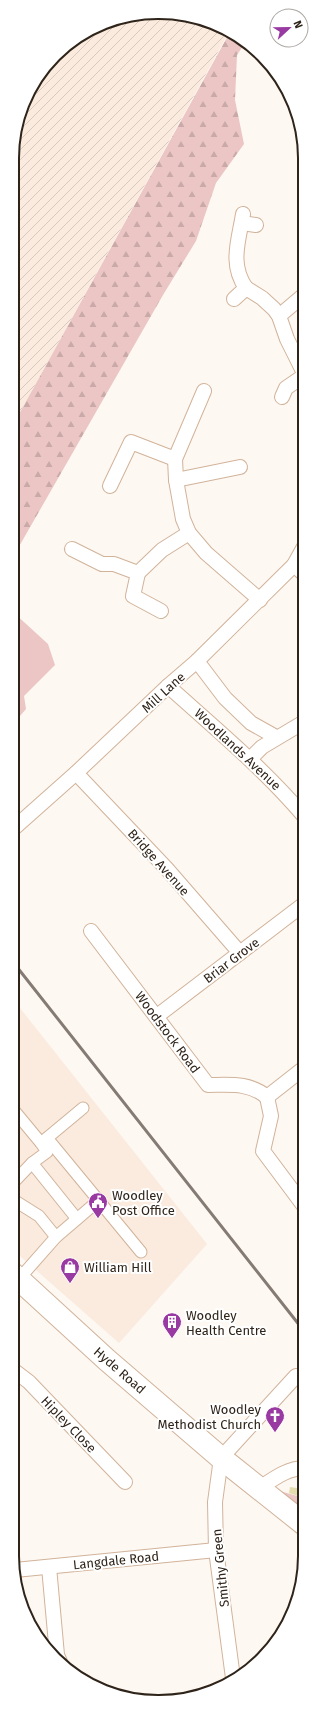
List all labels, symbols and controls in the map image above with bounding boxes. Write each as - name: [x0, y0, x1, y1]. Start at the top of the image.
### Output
- north arrow: [269, 8, 309, 48]
- text: N: [290, 19, 305, 30]
- street label: Mill Lane: [139, 669, 188, 716]
- street label: Woodlands Avenue: [191, 706, 284, 793]
- street label: Bridge Avenue: [125, 826, 193, 899]
- street label: Briar Grove: [200, 935, 262, 986]
- street label: Woodstock Road: [132, 989, 203, 1076]
- place label: Woodley Post Office: [112, 1188, 175, 1218]
- public building icon: Woodley Post Office: [87, 1191, 109, 1219]
- shop icon: William Hill: [59, 1256, 81, 1284]
- place label: William Hill: [84, 1260, 152, 1275]
- place label: Woodley Health Centre: [186, 1308, 266, 1338]
- building icon: Woodley Health Centre: [161, 1311, 183, 1339]
- street label: Hyde Road: [91, 1344, 149, 1397]
- street label: Hipley Close: [38, 1393, 99, 1456]
- place label: Woodley Methodist Church: [157, 1402, 262, 1432]
- church icon: Woodley Methodist Church: [264, 1405, 286, 1433]
- street label: Smithy Green: [209, 1528, 232, 1608]
- street label: Langdale Road: [72, 1549, 160, 1572]

